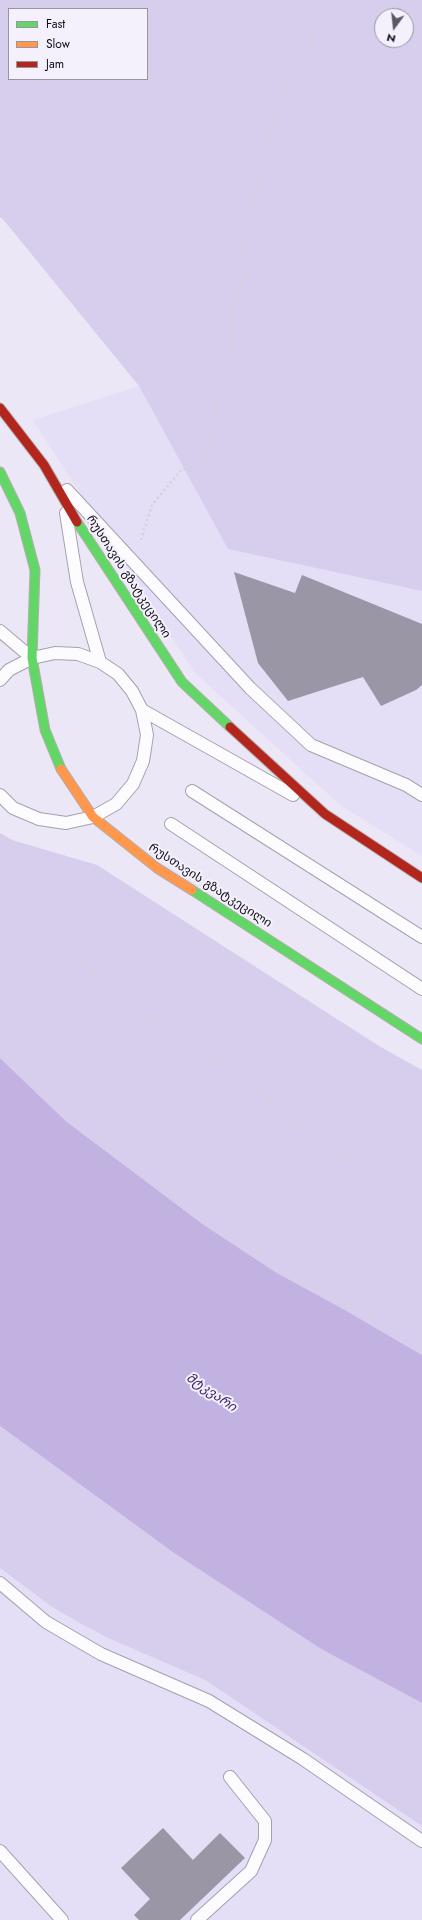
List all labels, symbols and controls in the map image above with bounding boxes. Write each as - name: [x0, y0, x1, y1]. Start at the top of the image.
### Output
- legend: [8, 8, 148, 80]
- north arrow: [374, 8, 414, 48]
- text: Fast: [46, 15, 65, 33]
- text: N: [385, 30, 397, 47]
- text: Slow: [46, 35, 70, 53]
- text: Jam: [46, 55, 64, 73]
- street label: რუსთავის გზატკეცილი: [83, 513, 173, 641]
- street label: რუსთავის გზატკეცილი: [146, 841, 274, 931]
- water label: მტკვარი: [183, 1370, 239, 1416]

